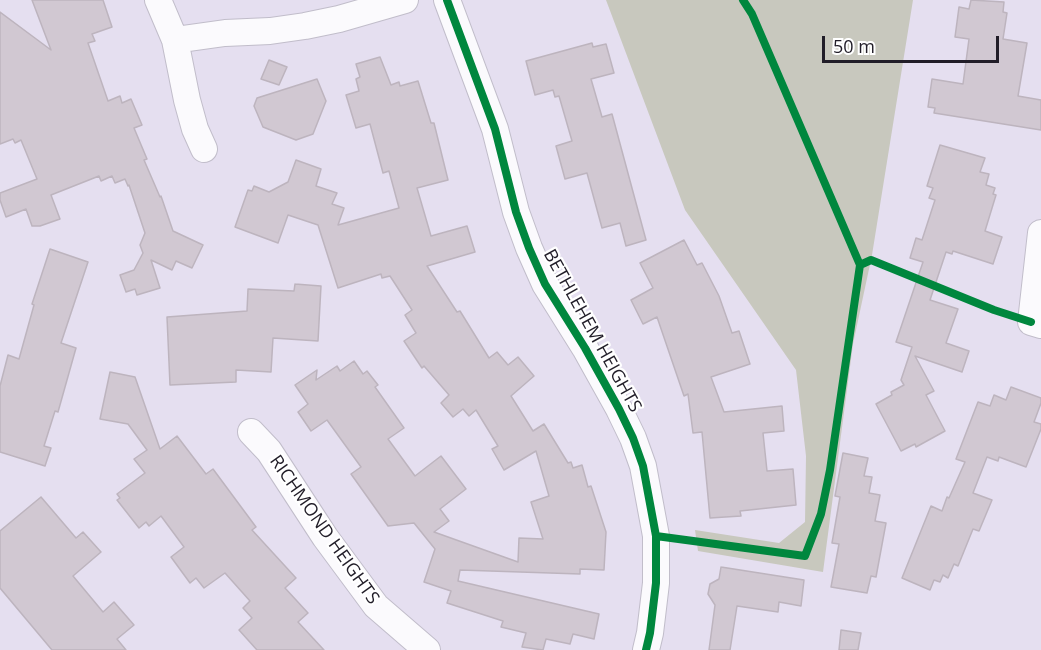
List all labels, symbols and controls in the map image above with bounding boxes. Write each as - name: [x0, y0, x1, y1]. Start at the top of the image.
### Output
- scale bar: [825, 24, 1002, 62]
- text: 50 m: [833, 34, 875, 58]
- street label: BETHLEHEM HEIGHTS: [538, 246, 646, 416]
- street label: RICHMOND HEIGHTS: [264, 451, 384, 609]

